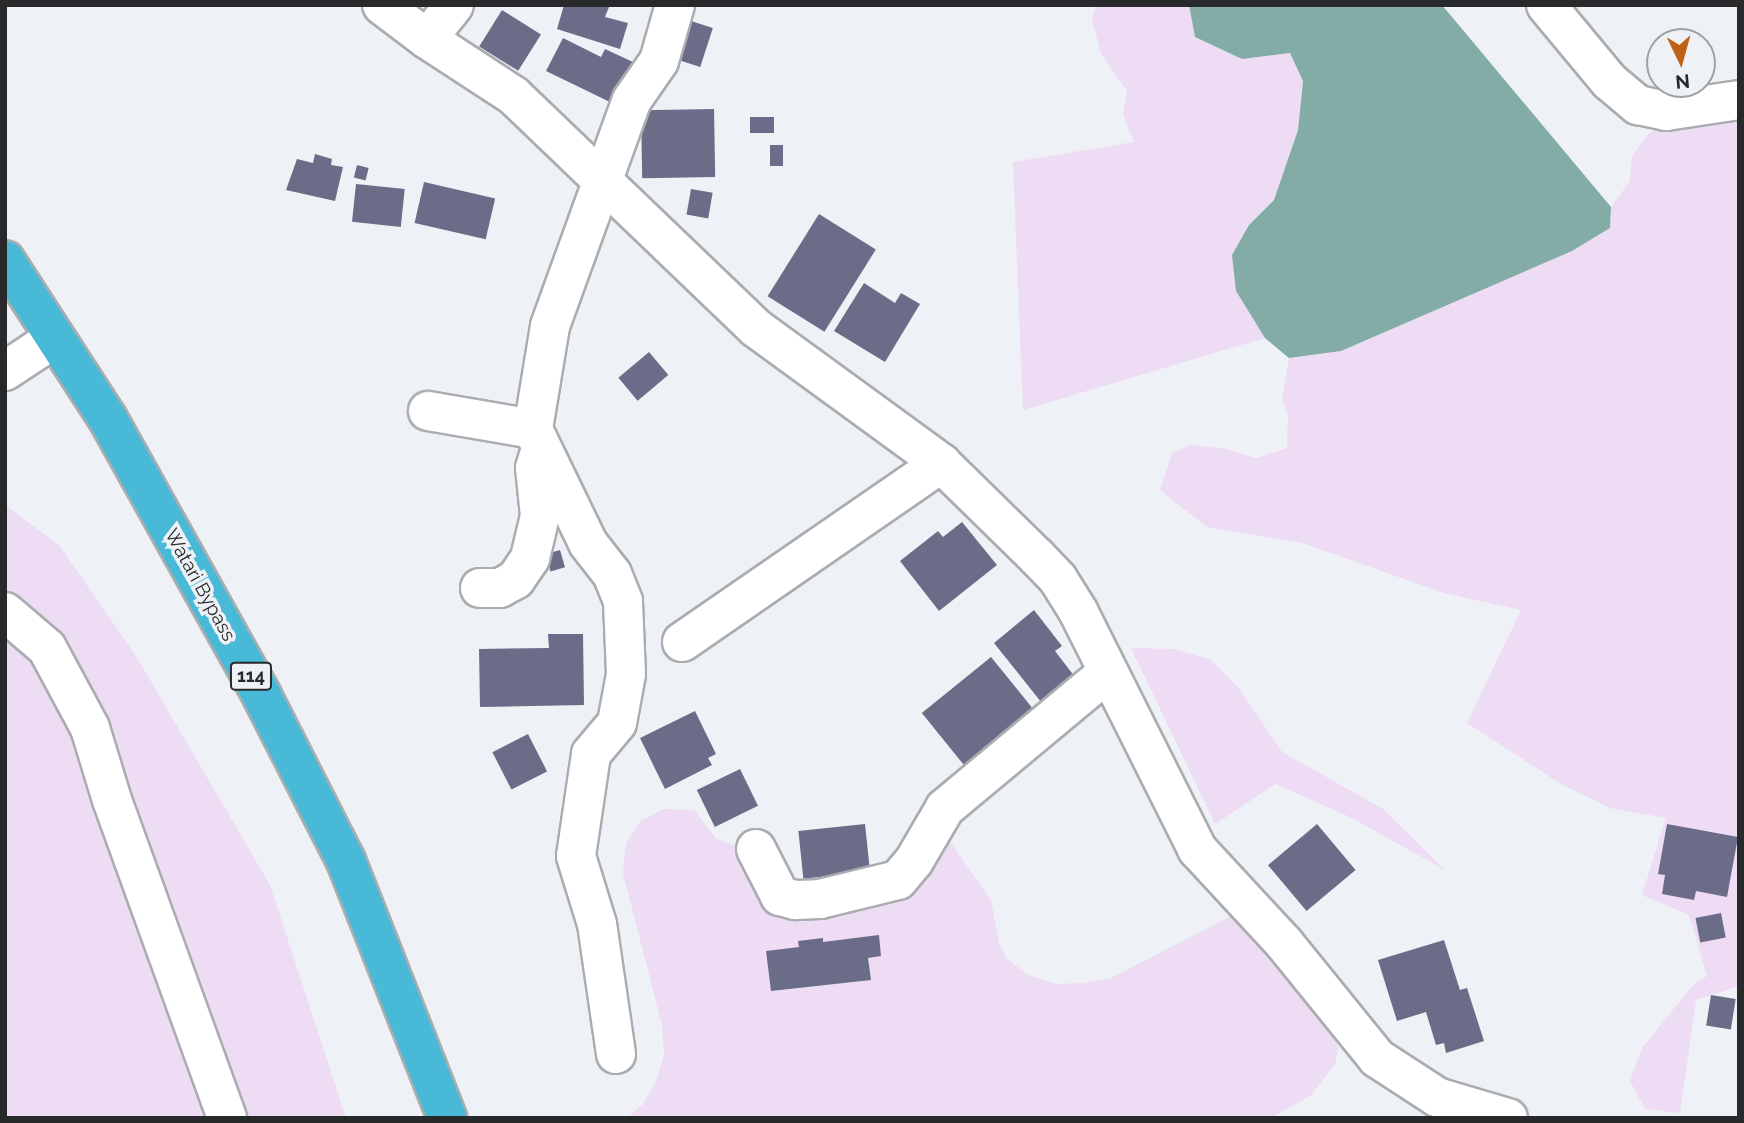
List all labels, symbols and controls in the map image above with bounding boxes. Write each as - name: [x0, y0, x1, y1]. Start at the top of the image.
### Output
- north arrow: [1646, 28, 1716, 98]
- text: N: [1674, 70, 1691, 94]
- street label: Watari Bypass: [160, 525, 240, 645]
- road number: 114: [228, 662, 274, 690]

